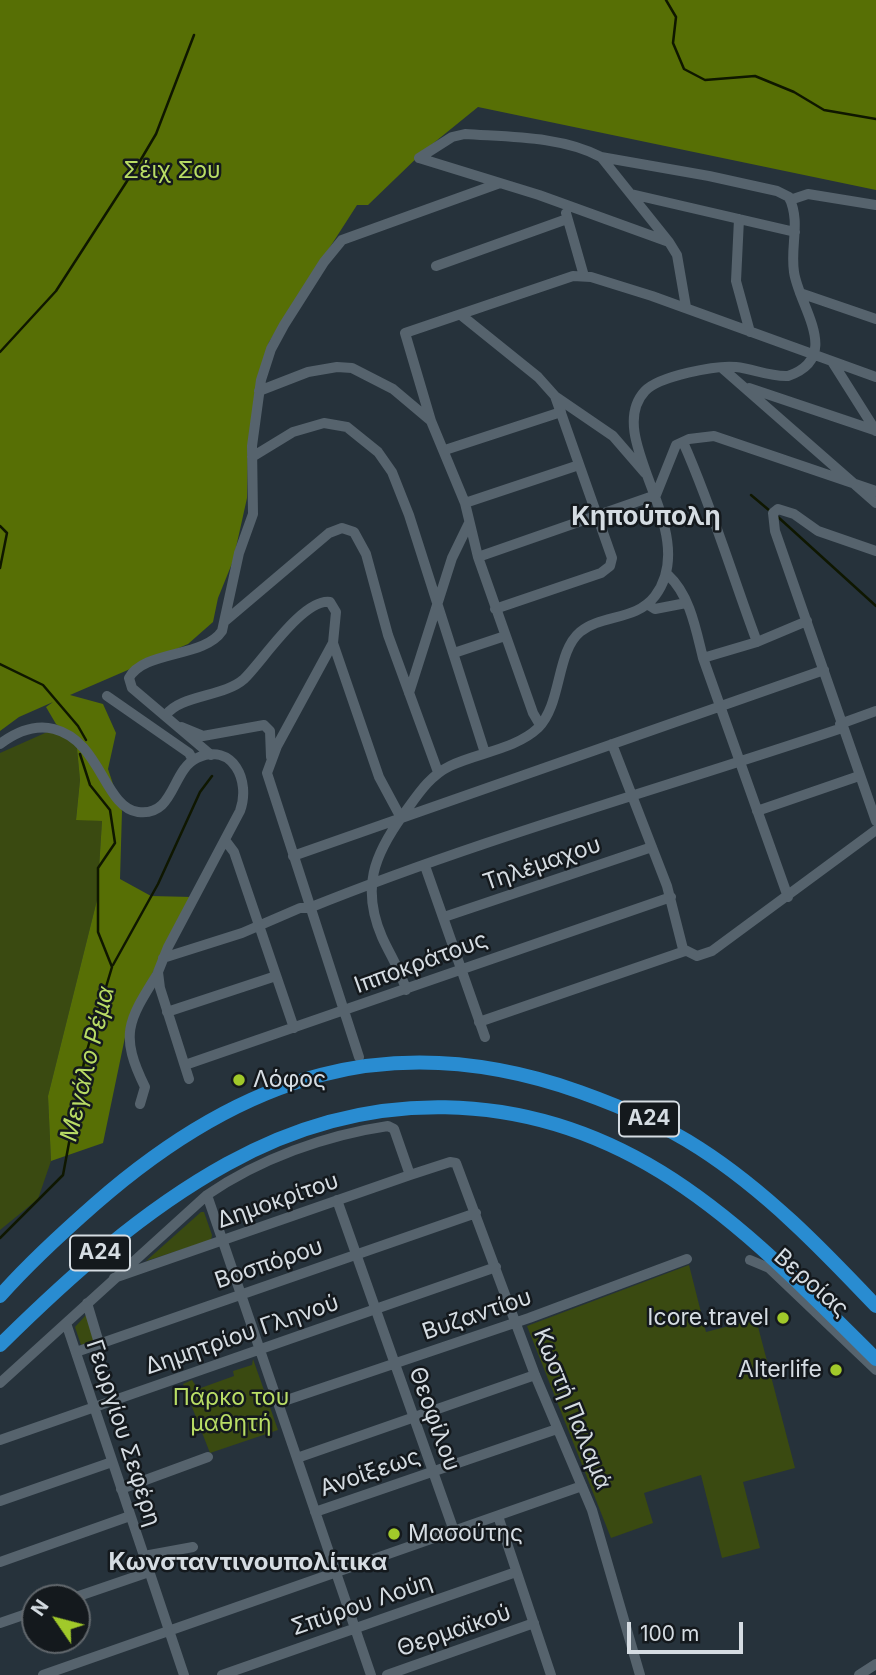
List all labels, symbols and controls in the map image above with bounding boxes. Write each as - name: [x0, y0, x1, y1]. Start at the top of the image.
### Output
- park label: Σέιχ Σου: [123, 157, 221, 185]
- district label: Κηπούπολη: [571, 501, 721, 533]
- street label: Τηλέμαχου: [479, 831, 605, 897]
- street label: Ιπποκράτους: [351, 926, 491, 1000]
- water label: Μεγάλο Ρέμα: [55, 983, 121, 1145]
- place label: Λόφος: [253, 1066, 326, 1094]
- marker: Λόφος: [231, 1072, 247, 1088]
- road number: Α24: [619, 1102, 679, 1136]
- street label: Δημοκρίτου: [214, 1167, 342, 1235]
- street label: Βοσπόρου: [211, 1233, 327, 1295]
- road number: Α24: [70, 1236, 130, 1270]
- street label: Βεροίας: [768, 1243, 854, 1323]
- street label: Βυζαντίου: [419, 1283, 535, 1347]
- street label: Δημητρίου Γληνού: [142, 1289, 342, 1381]
- place label: Icore.travel: [647, 1304, 769, 1332]
- marker: Icore.travel: [775, 1310, 791, 1326]
- street label: Κωστή Παλαμά: [527, 1325, 617, 1493]
- street label: Γεωργίου Σεφέρη: [80, 1336, 166, 1530]
- place label: Alterlife: [738, 1356, 822, 1384]
- marker: Alterlife: [828, 1362, 844, 1378]
- street label: Θεοφίλου: [402, 1363, 466, 1475]
- park label: Πάρκο του μαθητή: [173, 1384, 289, 1438]
- street label: Ανοίξεως: [316, 1443, 424, 1503]
- place label: Μασούτης: [408, 1520, 523, 1548]
- marker: Μασούτης: [386, 1526, 402, 1542]
- district label: Κωνσταντινουπολίτικα: [109, 1549, 387, 1577]
- street label: Σπύρου Λούη: [288, 1568, 436, 1642]
- north arrow: [21, 1584, 91, 1654]
- text: N: [26, 1595, 54, 1620]
- street label: Θερμαϊκού: [393, 1599, 515, 1663]
- scale bar: [631, 1608, 746, 1652]
- text: 100 m: [640, 1621, 699, 1646]

